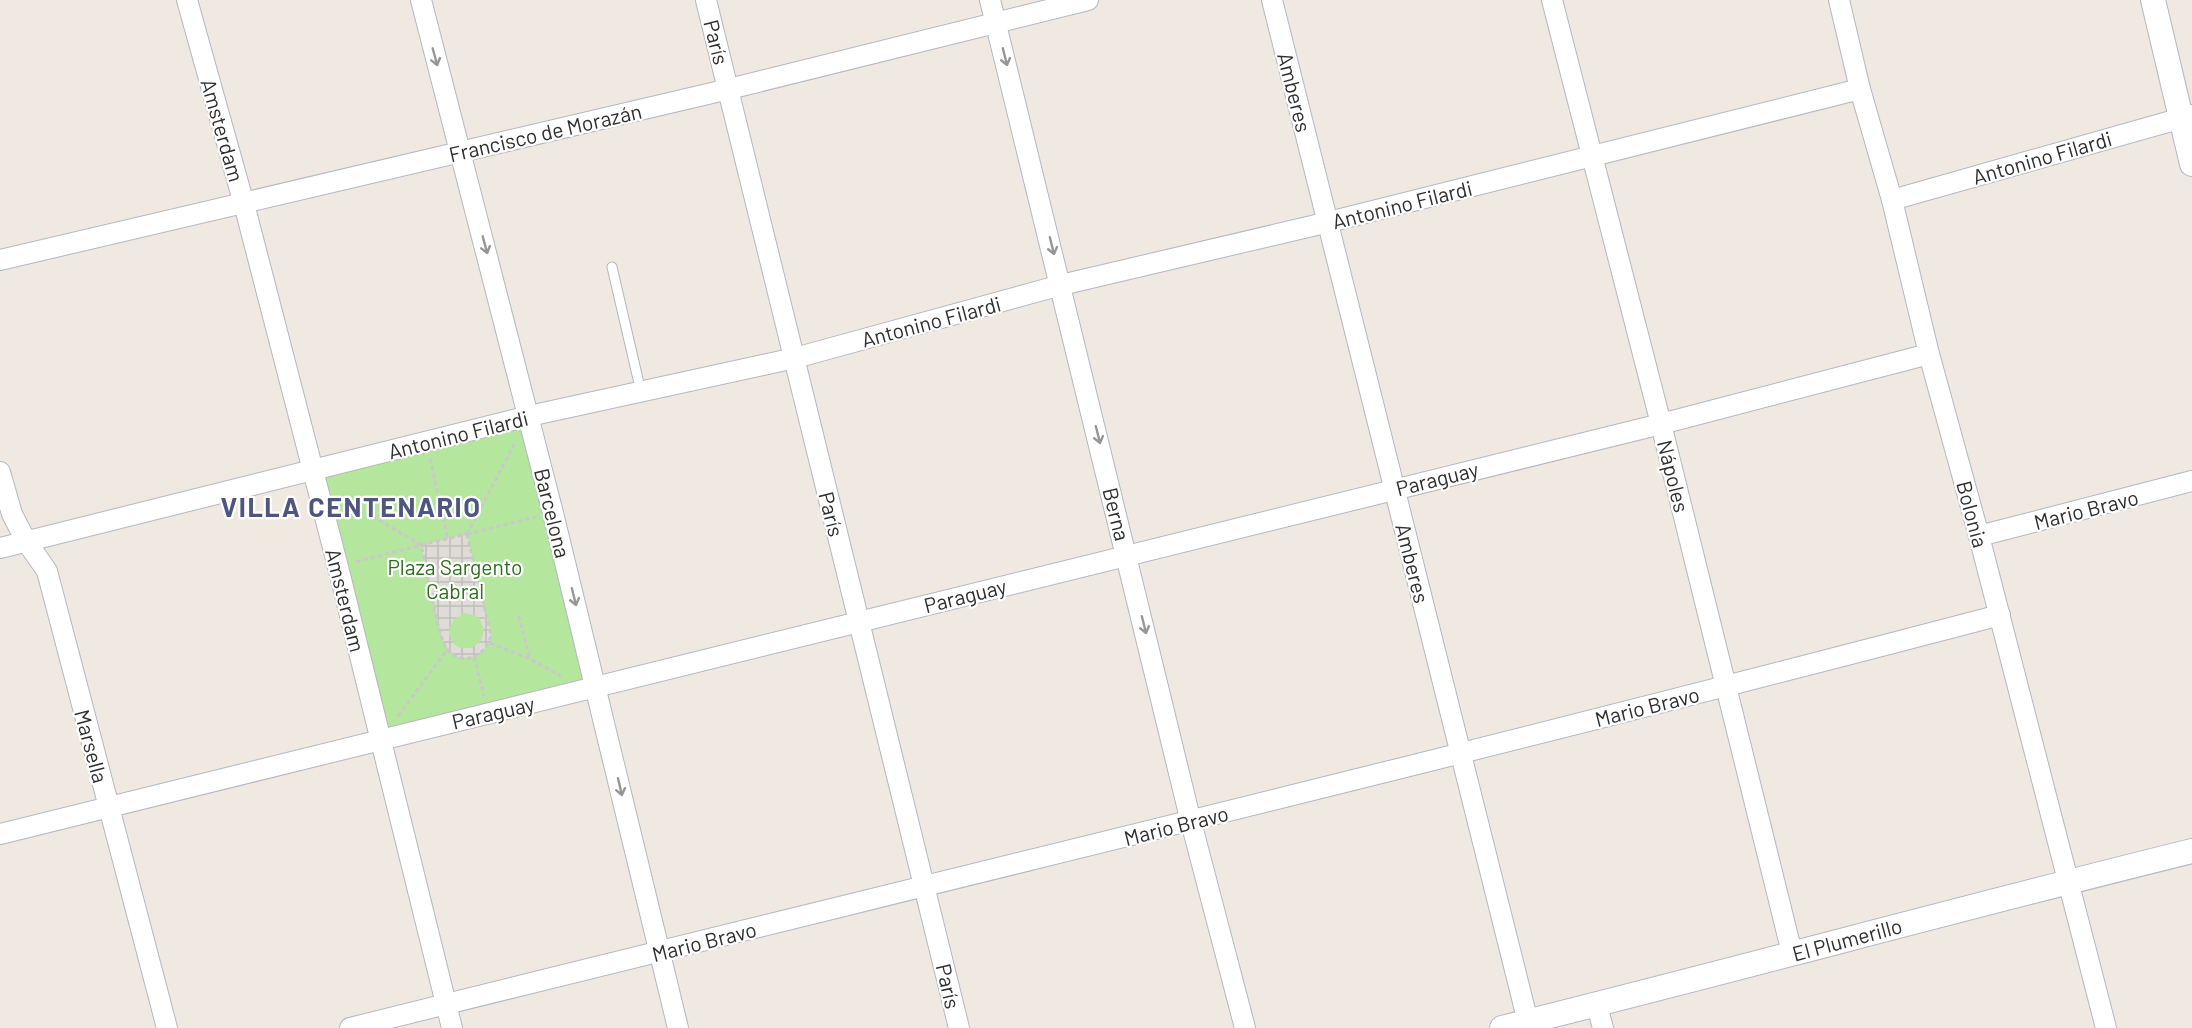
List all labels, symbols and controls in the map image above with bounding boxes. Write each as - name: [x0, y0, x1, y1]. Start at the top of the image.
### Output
- street label: París: [699, 17, 735, 67]
- one-way arrow: [430, 47, 442, 66]
- one-way arrow: [999, 47, 1011, 66]
- street label: Amberes: [1273, 50, 1317, 134]
- street label: Amsterdam: [196, 76, 250, 184]
- street label: Francisco de Morazán: [446, 98, 644, 166]
- street label: Antonino Filardi: [1970, 125, 2114, 189]
- street label: Antonino Filardi: [1329, 175, 1475, 233]
- one-way arrow: [479, 235, 491, 254]
- one-way arrow: [1046, 236, 1058, 255]
- street label: Antonino Filardi: [858, 290, 1004, 352]
- street label: Antonino Filardi: [385, 405, 531, 463]
- one-way arrow: [1092, 426, 1104, 445]
- street label: Nápoles: [1653, 437, 1695, 515]
- street label: Paraguay: [1393, 456, 1481, 500]
- street label: Barcelona: [530, 465, 576, 561]
- street label: Bolonia: [1952, 478, 1994, 550]
- street label: Mario Bravo: [2031, 484, 2141, 534]
- street label: Berna: [1098, 485, 1136, 543]
- street label: París: [814, 489, 850, 539]
- district label: VILLA CENTENARIO: [221, 490, 481, 522]
- street label: Amberes: [1391, 521, 1435, 605]
- street label: Amsterdam: [321, 546, 371, 654]
- park label: Plaza Sargento Cabral: [387, 554, 523, 603]
- street label: Paraguay: [921, 573, 1009, 617]
- one-way arrow: [569, 587, 581, 606]
- one-way arrow: [1138, 615, 1150, 634]
- street label: Mario Bravo: [1592, 681, 1702, 731]
- street label: Paraguay: [449, 690, 537, 734]
- street label: Marsella: [70, 707, 114, 785]
- one-way arrow: [614, 777, 626, 796]
- street label: Mario Bravo: [1121, 800, 1231, 850]
- street label: El Plumerillo: [1789, 912, 1905, 966]
- street label: Mario Bravo: [649, 916, 759, 966]
- street label: París: [932, 961, 966, 1011]

